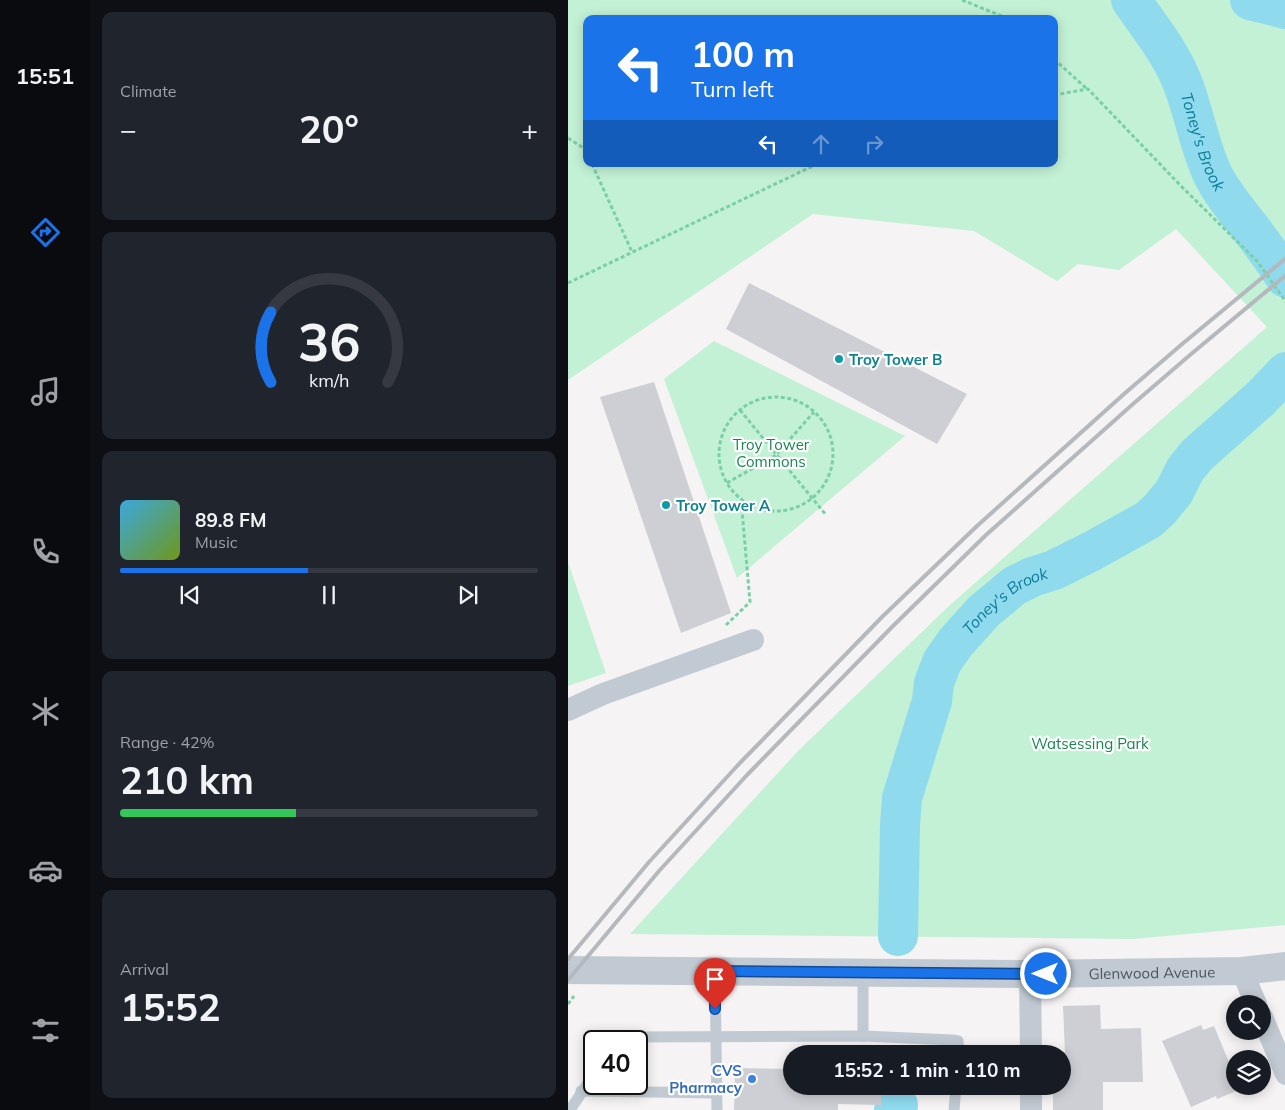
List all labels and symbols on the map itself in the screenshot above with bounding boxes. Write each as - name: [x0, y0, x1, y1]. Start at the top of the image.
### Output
- water label: Toney's Brook: [1177, 90, 1230, 195]
- place label: Troy Tower B: [849, 350, 942, 369]
- marker: Troy Tower B: [833, 353, 845, 365]
- park label: Troy Tower Commons: [733, 435, 810, 471]
- place label: Troy Tower A: [676, 496, 771, 515]
- marker: Troy Tower A: [660, 499, 672, 511]
- water label: Toney's Brook: [958, 562, 1051, 638]
- park label: Watsessing Park: [1031, 734, 1149, 753]
- position arrow: [1019, 947, 1071, 999]
- pin: [694, 958, 736, 1009]
- street label: Glenwood Avenue: [1088, 962, 1215, 983]
- speed limit sign: 40: [583, 1030, 648, 1095]
- place label: CVS Pharmacy: [669, 1061, 743, 1097]
- marker: CVS Pharmacy: [746, 1073, 758, 1085]

